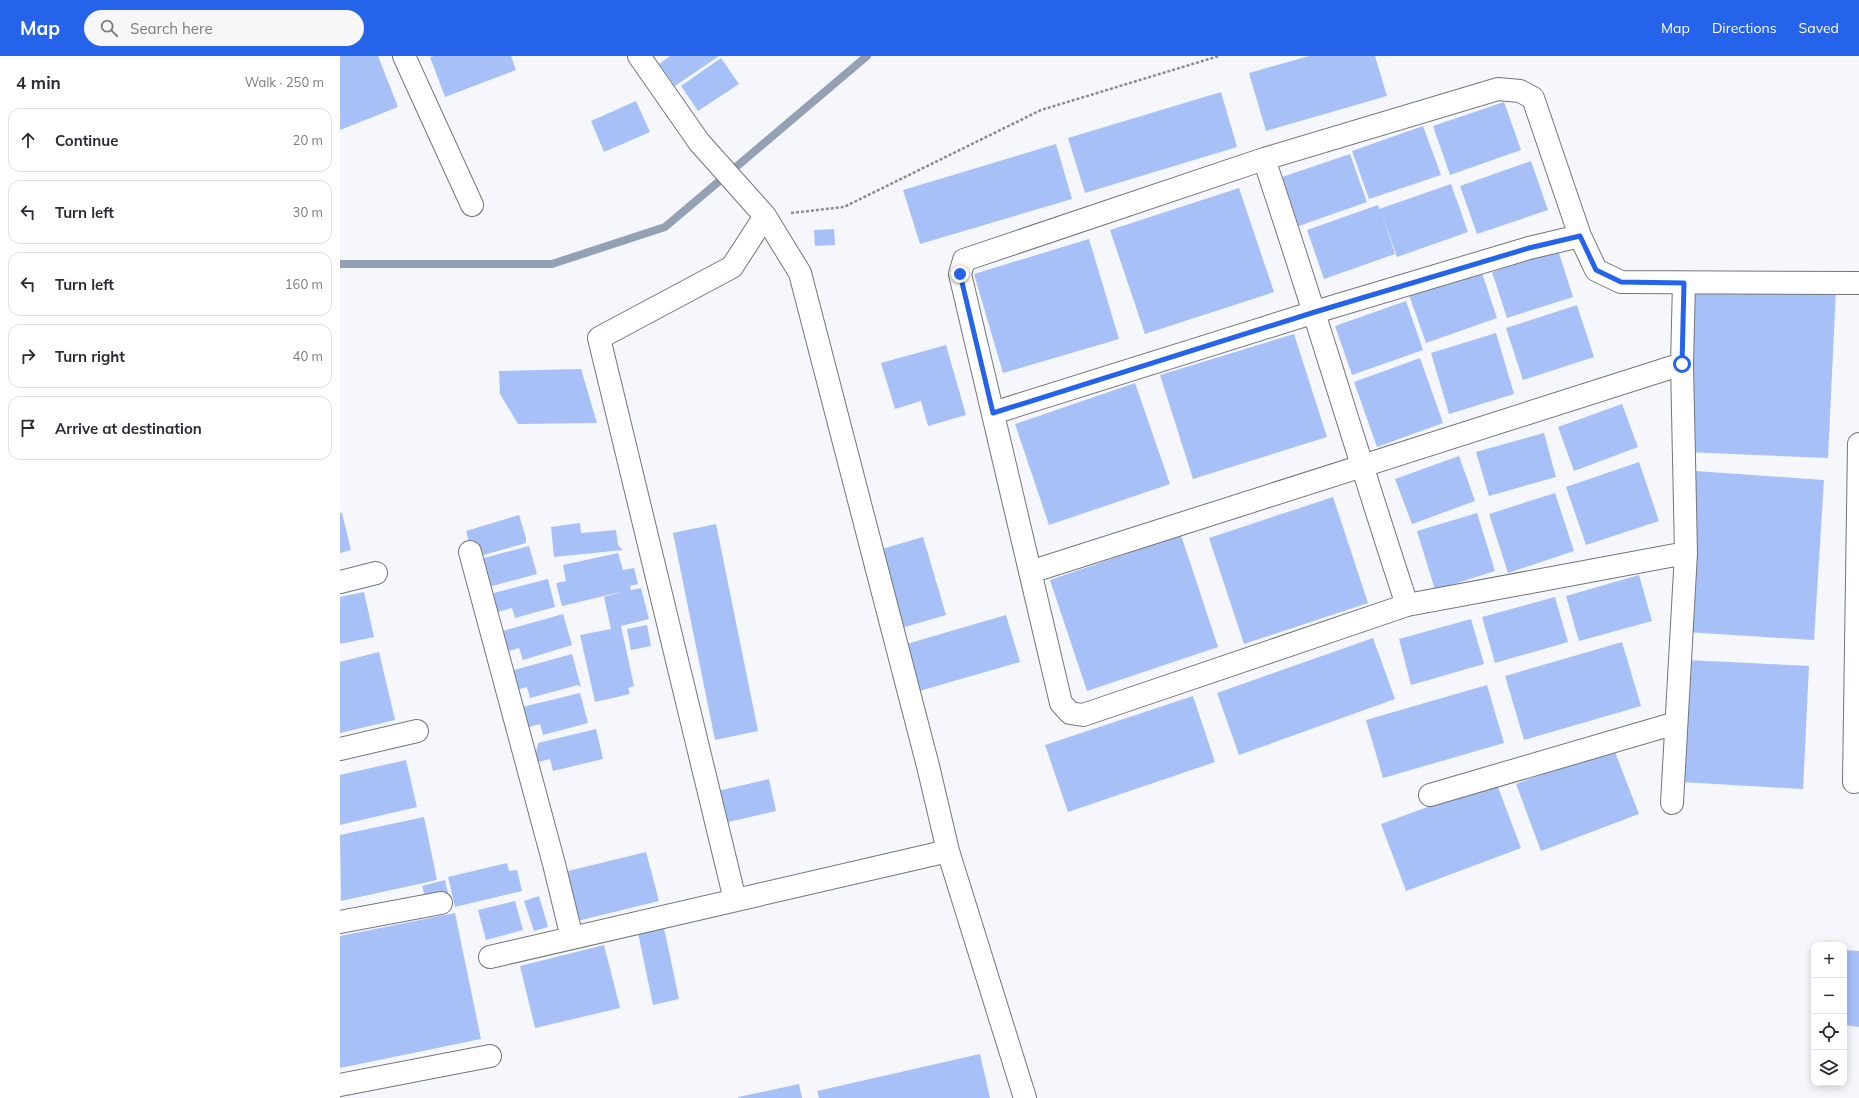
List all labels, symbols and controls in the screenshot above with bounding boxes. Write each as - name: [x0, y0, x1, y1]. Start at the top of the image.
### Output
- search box: [84, 10, 364, 46]
- text: Map: [20, 16, 60, 40]
- icon: search: [98, 17, 120, 39]
- text: Search here: [130, 19, 213, 38]
- text: Map: [1661, 19, 1690, 37]
- text: Directions: [1712, 19, 1777, 37]
- text: Saved: [1799, 19, 1839, 37]
- text: 4 min: [16, 72, 61, 93]
- text: Walk · 250 m: [245, 74, 324, 90]
- icon: ahead: [17, 129, 39, 151]
- text: Continue: [55, 131, 118, 150]
- text: 20 m: [293, 132, 323, 148]
- icon: left: [17, 201, 39, 223]
- text: Turn left: [55, 203, 114, 222]
- text: 30 m: [293, 204, 323, 220]
- route end: [951, 265, 969, 283]
- icon: left: [17, 273, 39, 295]
- text: Turn left: [55, 275, 114, 294]
- text: 160 m: [285, 276, 323, 292]
- icon: right: [17, 345, 39, 367]
- text: Turn right: [55, 347, 125, 366]
- text: 40 m: [293, 348, 323, 364]
- route start: [1673, 355, 1691, 373]
- icon: arrive: [17, 417, 39, 439]
- text: Arrive at destination: [55, 419, 202, 438]
- map controls: [1811, 942, 1847, 1086]
- button: +: [1811, 942, 1847, 978]
- button: −: [1811, 978, 1847, 1014]
- button: locate: [1811, 1014, 1847, 1050]
- button: layers: [1811, 1050, 1847, 1086]

